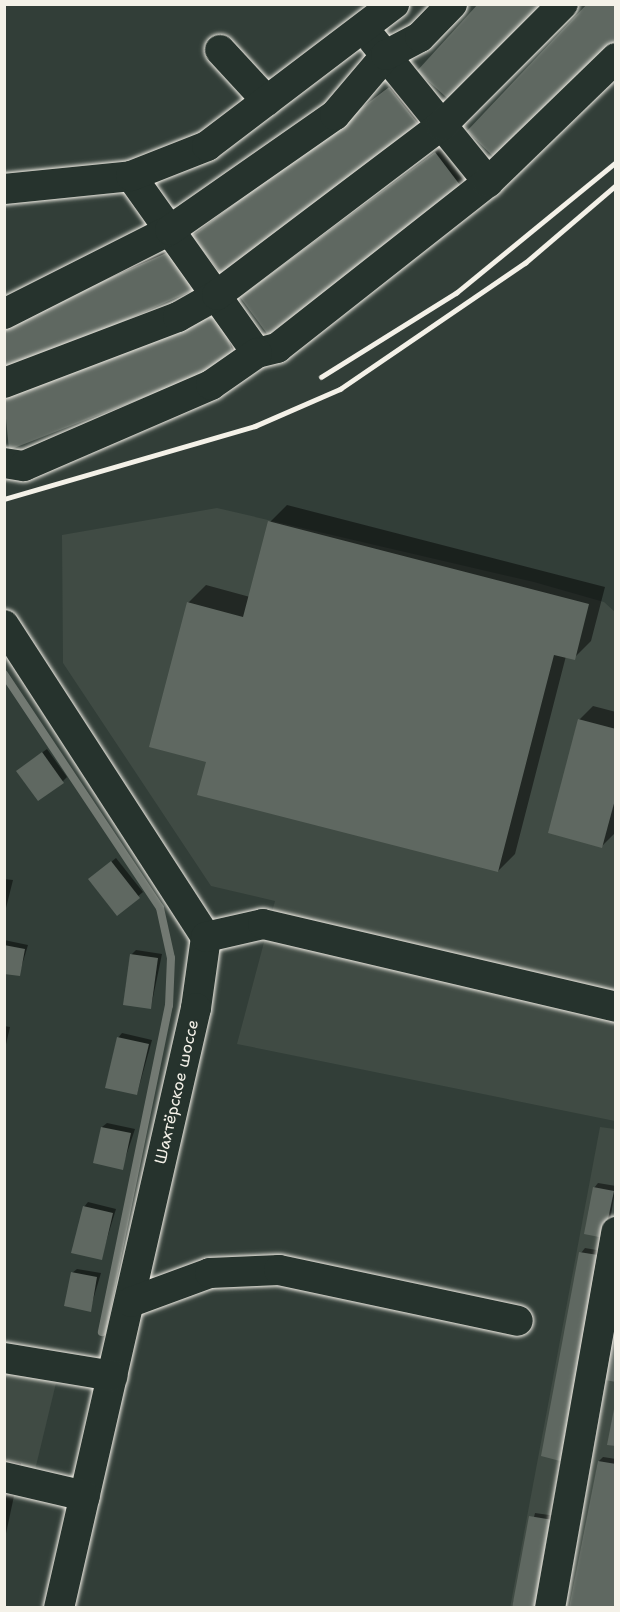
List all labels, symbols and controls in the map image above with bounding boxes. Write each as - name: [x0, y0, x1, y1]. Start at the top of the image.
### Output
- street label: Шахтёрское шоссе: [151, 1018, 203, 1166]

